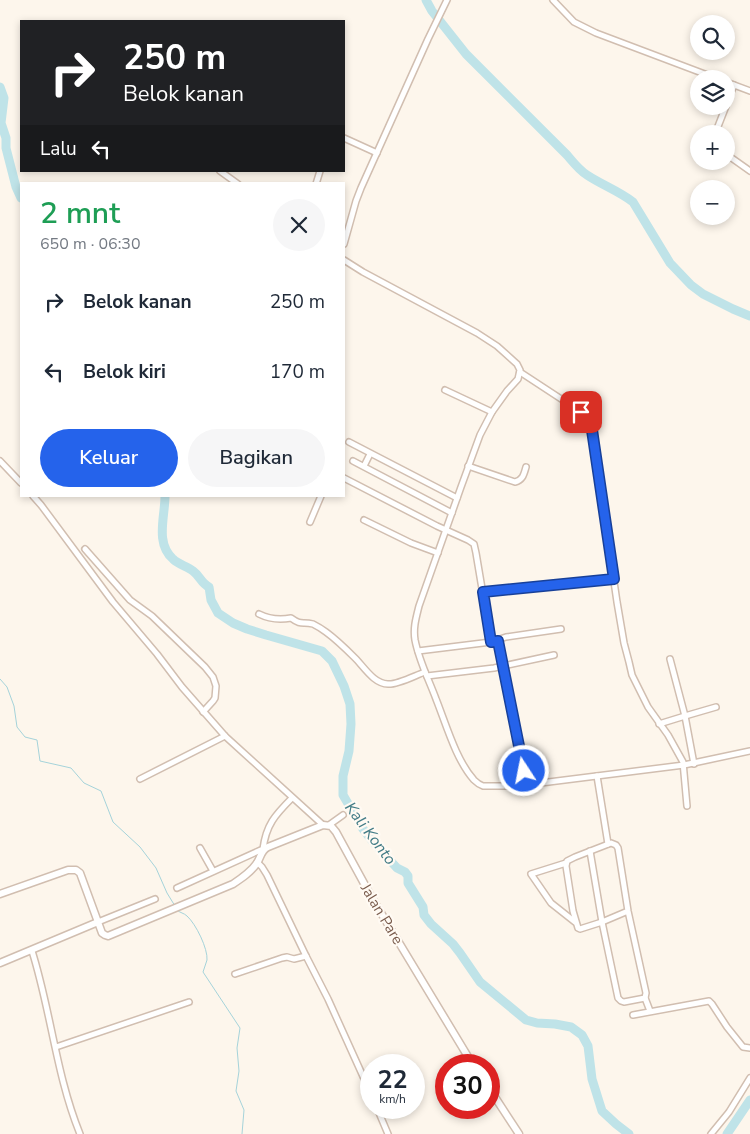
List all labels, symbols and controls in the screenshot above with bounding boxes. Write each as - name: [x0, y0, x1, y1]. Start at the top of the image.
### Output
- map controls: [690, 15, 735, 225]
- button: search: [690, 15, 735, 60]
- text: 250 m: [123, 34, 226, 81]
- icon: right: [40, 40, 105, 105]
- button: layers: [690, 70, 735, 115]
- text: Belok kanan: [123, 79, 244, 109]
- button: +: [690, 125, 735, 170]
- icon: left: [87, 135, 115, 163]
- text: Lalu: [40, 136, 77, 162]
- button: −: [690, 180, 735, 225]
- text: 2 mnt: [40, 193, 120, 234]
- button: close: [273, 199, 325, 251]
- text: 650 m · 06:30: [40, 233, 141, 255]
- icon: right: [40, 288, 68, 316]
- text: Belok kanan: [83, 289, 192, 315]
- text: 250 m: [270, 289, 325, 315]
- icon: left: [40, 358, 68, 386]
- text: Belok kiri: [83, 359, 166, 385]
- text: 170 m: [270, 359, 325, 385]
- pin: [560, 391, 602, 433]
- icon: arrive: [567, 398, 595, 426]
- button: Keluar: [40, 429, 178, 487]
- button: Bagikan: [188, 429, 325, 487]
- position arrow: [497, 744, 549, 796]
- water label: Kali Konto: [339, 798, 401, 870]
- street label: Jalan Pare: [355, 879, 408, 948]
- speed limit sign: 30: [435, 1054, 500, 1119]
- text: 22: [377, 1063, 408, 1097]
- text: km/h: [379, 1091, 406, 1107]

